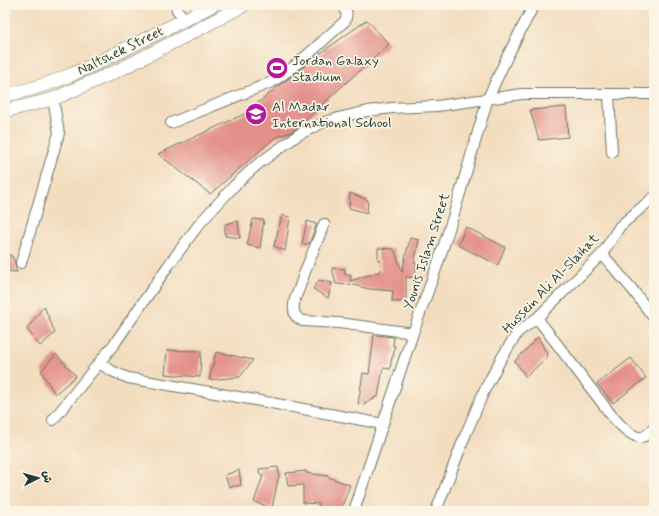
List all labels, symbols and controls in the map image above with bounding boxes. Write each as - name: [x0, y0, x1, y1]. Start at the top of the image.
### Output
- street label: Naltshek Street: [74, 22, 166, 80]
- place label: Jordan Galaxy Stadium: [292, 52, 379, 86]
- sports icon: Jordan Galaxy Stadium: [264, 55, 290, 81]
- place label: Al Madar International School: [272, 98, 392, 132]
- school or university icon: Al Madar International School: [243, 101, 269, 127]
- street label: Younis Islam Street: [399, 190, 455, 312]
- street label: Hussein Ali Al-Slaihat: [498, 229, 604, 338]
- north arrow: [18, 458, 58, 498]
- text: ش: [39, 470, 55, 484]

